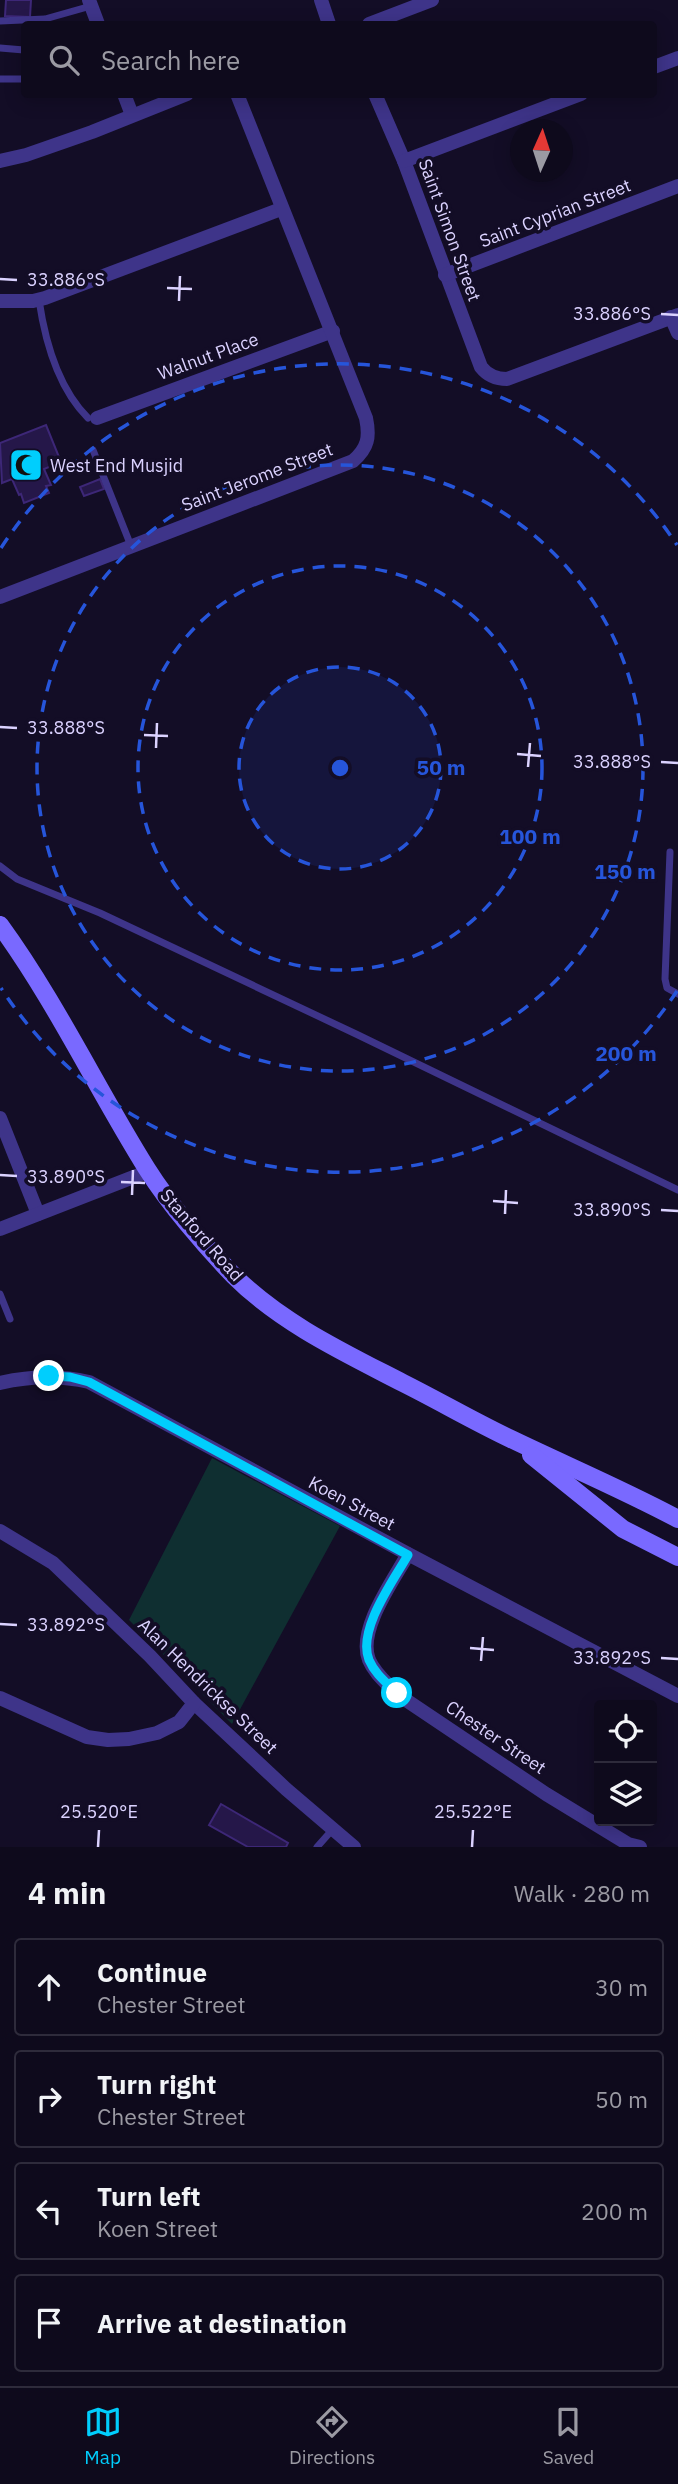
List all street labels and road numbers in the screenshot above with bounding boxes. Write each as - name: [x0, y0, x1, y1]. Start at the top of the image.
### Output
- street label: Saint Simon Street: [414, 156, 486, 304]
- street label: Saint Cyprian Street: [476, 173, 634, 253]
- street label: Walnut Place: [154, 327, 262, 385]
- street label: Saint Jerome Street: [178, 438, 336, 516]
- street label: Stanford Road: [156, 1184, 248, 1286]
- street label: Koen Street: [305, 1471, 399, 1535]
- street label: Alan Hendrickse Street: [133, 1613, 283, 1759]
- street label: Chester Street: [441, 1695, 551, 1779]

